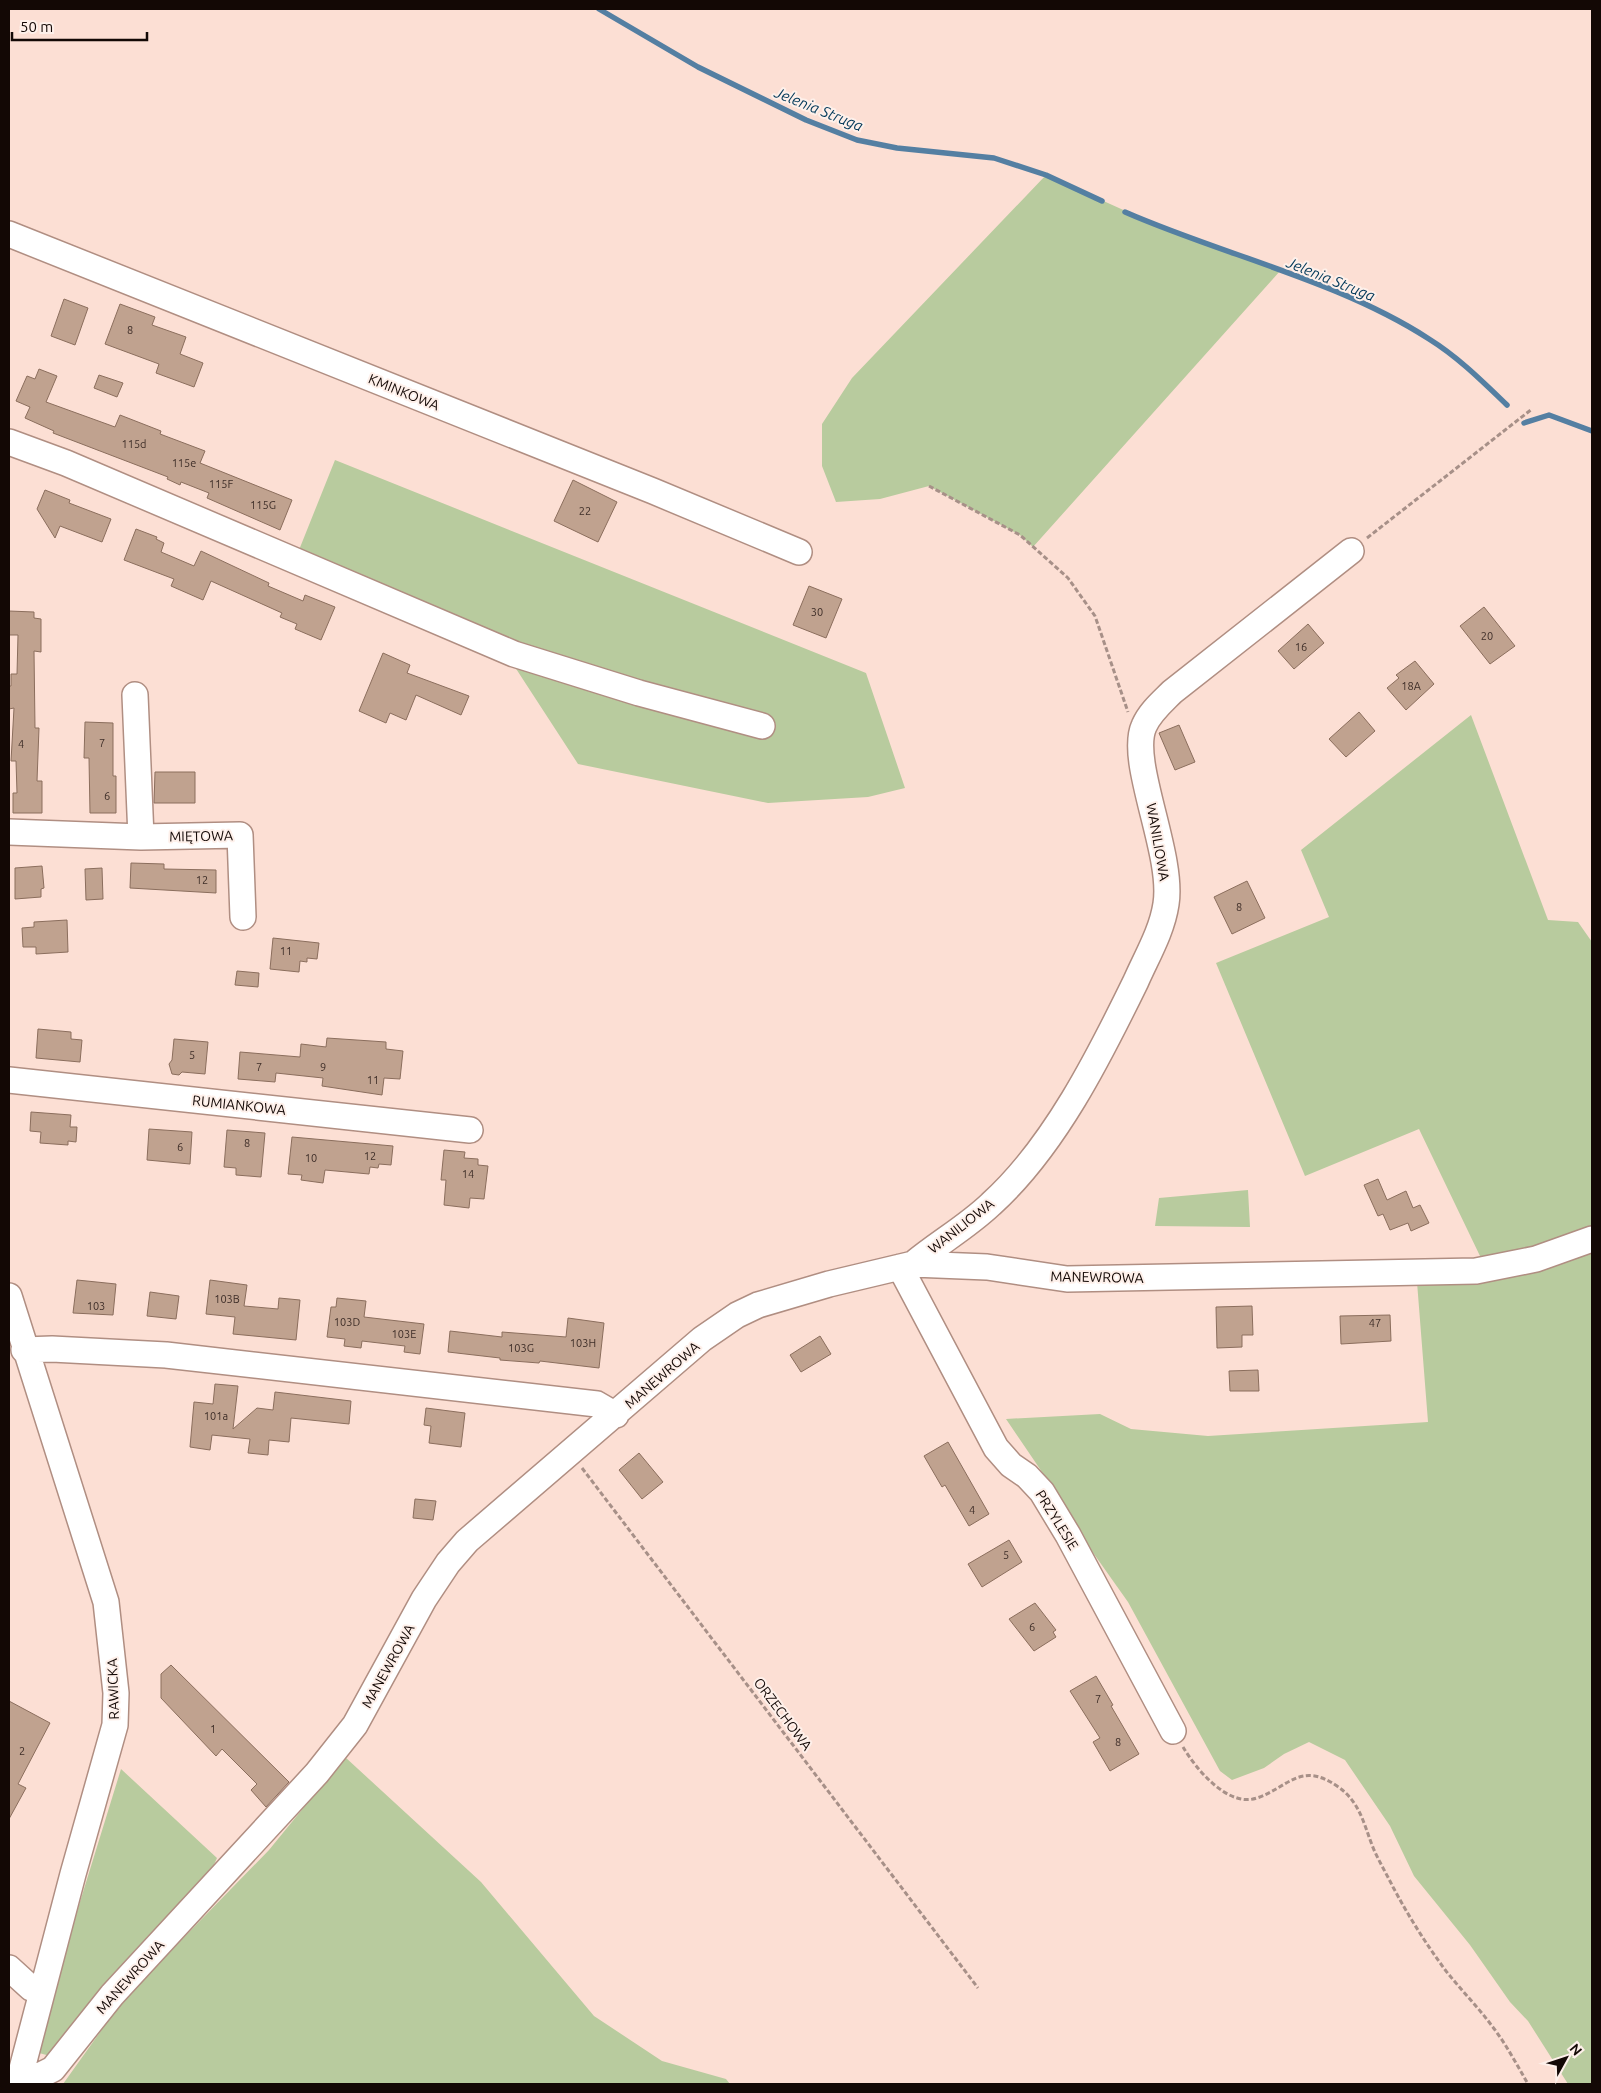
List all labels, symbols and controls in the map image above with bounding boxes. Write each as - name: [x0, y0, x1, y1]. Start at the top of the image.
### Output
- scale bar: [12, 10, 148, 42]
- text: 50 m: [20, 18, 53, 35]
- water label: Jelenia Struga: [772, 83, 866, 134]
- water label: Jelenia Struga: [1284, 253, 1378, 304]
- house number: 8: [127, 324, 133, 336]
- street label: KMINKOWA: [366, 371, 442, 413]
- house number: 115d: [121, 438, 147, 450]
- house number: 115e: [172, 457, 196, 469]
- house number: 115F: [209, 478, 233, 490]
- house number: 115G: [250, 499, 276, 511]
- house number: 22: [579, 505, 591, 517]
- house number: 30: [811, 606, 823, 618]
- house number: 20: [1481, 630, 1493, 642]
- house number: 16: [1295, 641, 1307, 653]
- house number: 18A: [1401, 680, 1422, 692]
- house number: 7: [99, 737, 105, 749]
- house number: 4: [18, 738, 24, 750]
- house number: 6: [104, 790, 110, 802]
- street label: WANILIOWA: [1143, 802, 1173, 882]
- street label: MIĘTOWA: [169, 827, 233, 845]
- house number: 12: [196, 874, 208, 886]
- house number: 8: [1236, 901, 1242, 913]
- house number: 11: [280, 945, 292, 957]
- house number: 5: [189, 1049, 195, 1061]
- house number: 7: [256, 1061, 262, 1073]
- house number: 9: [320, 1061, 326, 1073]
- house number: 11: [367, 1074, 379, 1086]
- street label: RUMIANKOWA: [191, 1092, 287, 1118]
- house number: 8: [244, 1137, 250, 1149]
- house number: 6: [177, 1141, 183, 1153]
- house number: 12: [364, 1150, 376, 1162]
- house number: 10: [305, 1152, 317, 1164]
- house number: 14: [462, 1168, 474, 1180]
- street label: WANILIOWA: [925, 1195, 997, 1257]
- street label: MANEWROWA: [1050, 1268, 1144, 1286]
- house number: 103B: [214, 1293, 240, 1305]
- house number: 103: [87, 1300, 105, 1312]
- house number: 103D: [334, 1316, 360, 1328]
- house number: 47: [1369, 1317, 1381, 1329]
- house number: 103E: [392, 1328, 416, 1340]
- house number: 103H: [570, 1337, 596, 1349]
- street label: MANEWROWA: [621, 1338, 703, 1412]
- house number: 103G: [508, 1342, 534, 1354]
- house number: 101a: [204, 1410, 228, 1422]
- street label: PRZYLESIE: [1032, 1487, 1082, 1553]
- house number: 4: [969, 1504, 975, 1516]
- house number: 5: [1003, 1549, 1009, 1561]
- street label: MANEWROWA: [358, 1621, 418, 1711]
- house number: 6: [1029, 1621, 1035, 1633]
- street label: RAWICKA: [104, 1658, 122, 1720]
- street label: ORZECHOWA: [751, 1675, 815, 1753]
- house number: 7: [1095, 1693, 1101, 1705]
- house number: 1: [210, 1723, 216, 1735]
- house number: 8: [1115, 1736, 1121, 1748]
- house number: 2: [19, 1745, 25, 1757]
- street label: MANEWROWA: [93, 1937, 167, 2017]
- north arrow: [1541, 2033, 1591, 2083]
- text: N: [1566, 2040, 1585, 2059]

